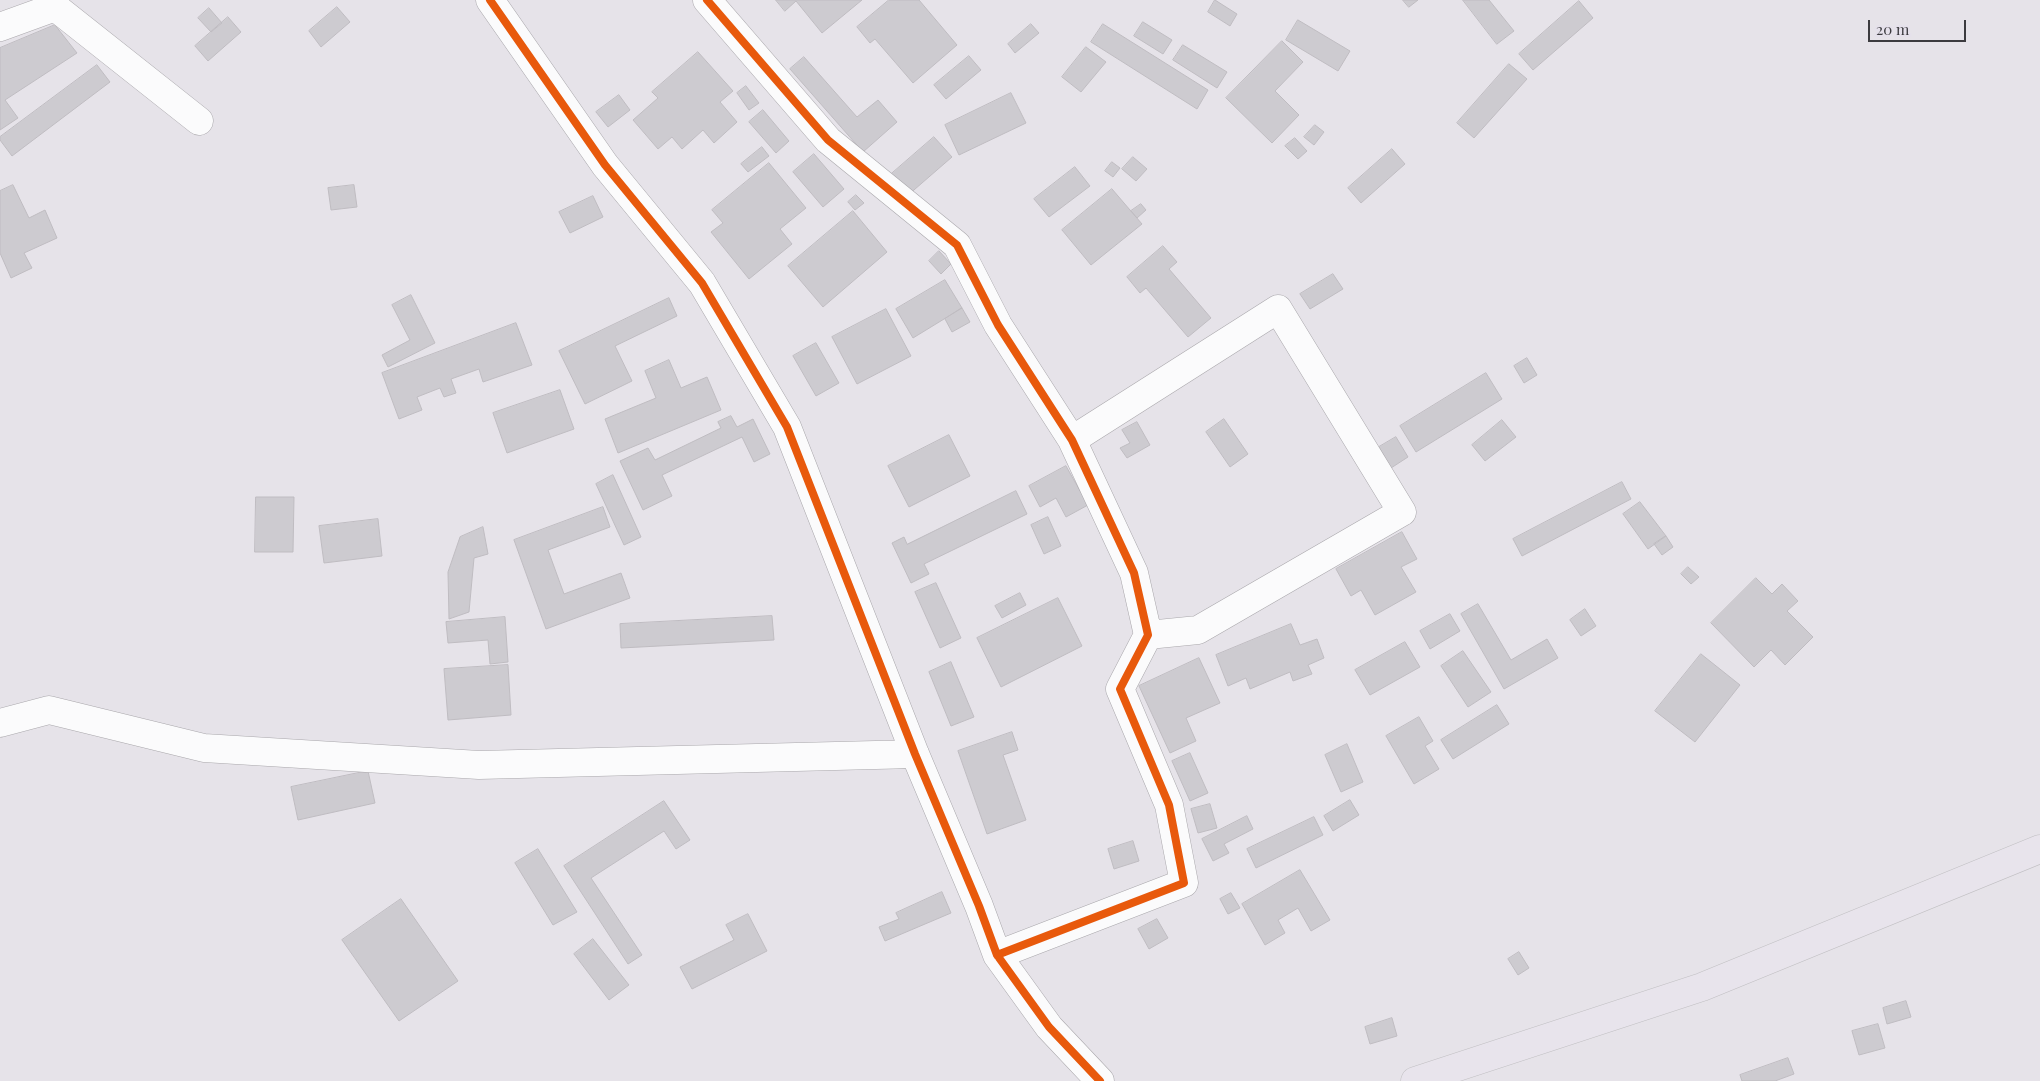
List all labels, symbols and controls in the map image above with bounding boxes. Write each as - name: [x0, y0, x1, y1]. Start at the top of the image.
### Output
- scale bar: [1870, 10, 1968, 42]
- text: 20 m: [1876, 19, 1909, 39]

